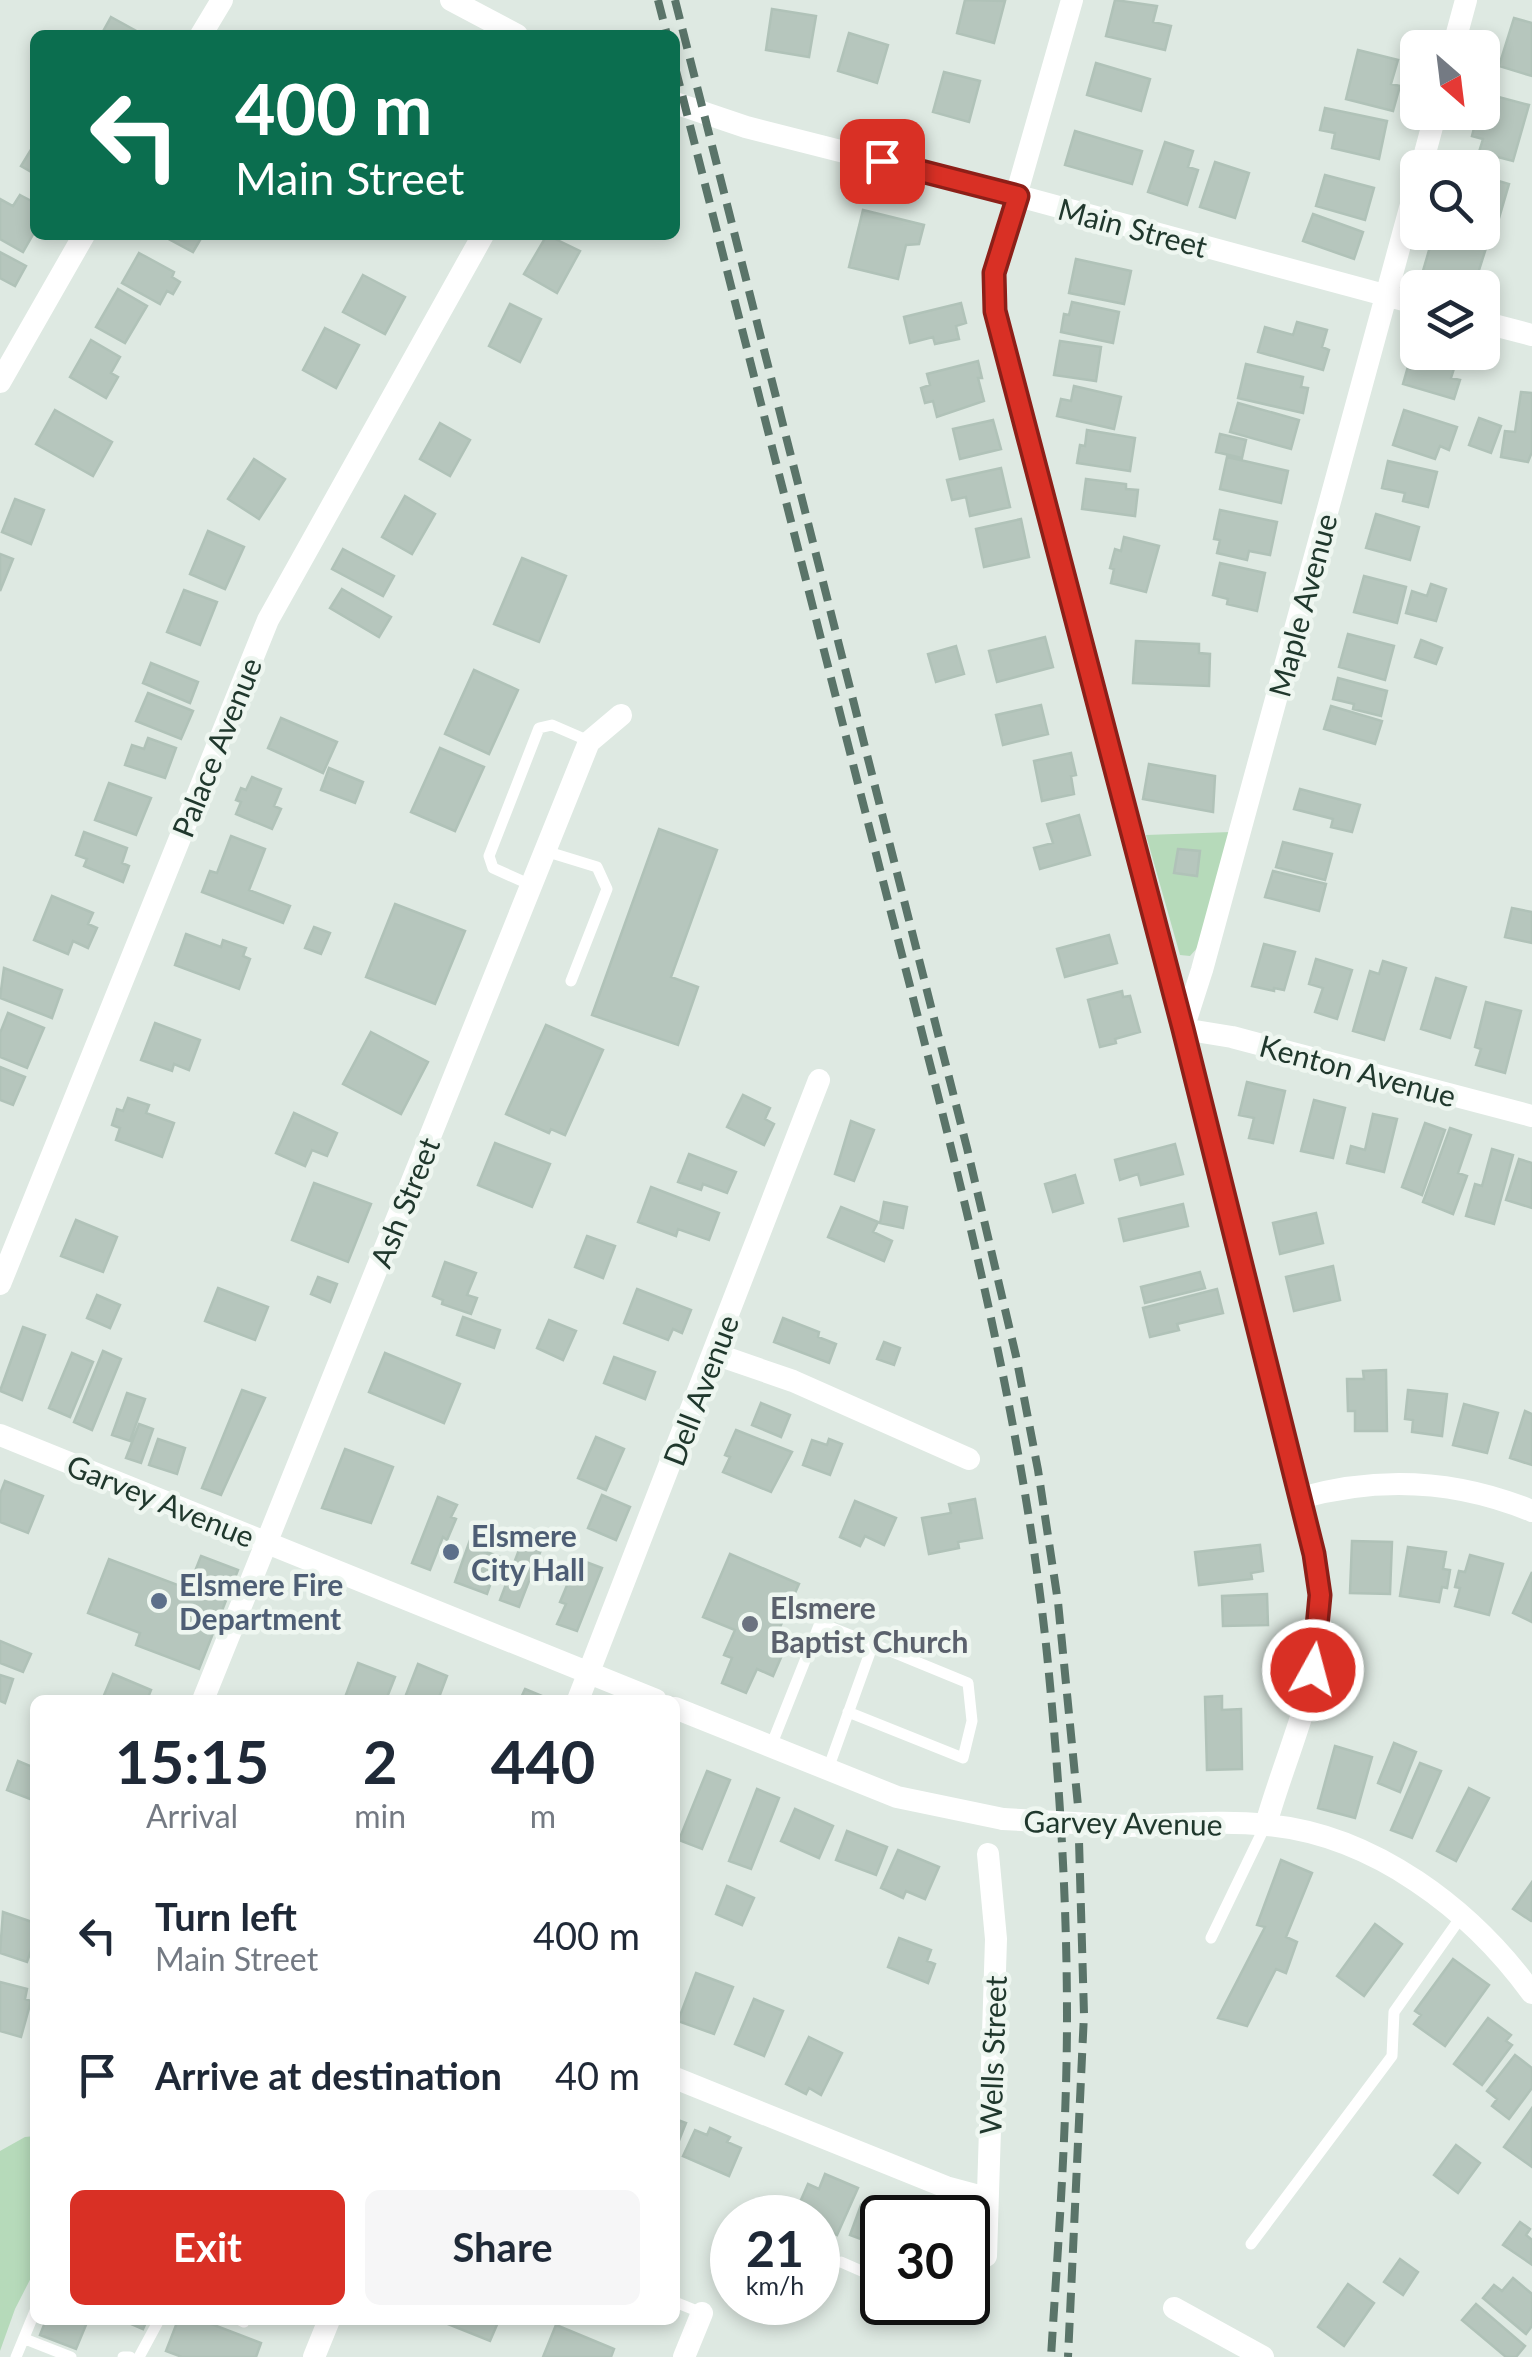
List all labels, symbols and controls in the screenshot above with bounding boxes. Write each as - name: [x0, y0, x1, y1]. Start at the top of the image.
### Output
- north arrow: [1400, 30, 1500, 130]
- map controls: [1400, 30, 1500, 370]
- text: 400 m: [235, 66, 432, 150]
- icon: left: [70, 70, 200, 200]
- pin: [840, 119, 925, 204]
- icon: arrive: [855, 134, 910, 189]
- button: search: [1400, 150, 1500, 250]
- text: Main Street: [235, 151, 464, 205]
- street label: Main Street: [1054, 190, 1212, 264]
- button: layers: [1400, 270, 1500, 370]
- street label: Maple Avenue: [1260, 510, 1344, 700]
- street label: Palace Avenue: [164, 652, 268, 842]
- street label: Kenton Avenue: [1256, 1027, 1460, 1113]
- street label: Ash Street: [362, 1132, 446, 1272]
- street label: Dell Avenue: [655, 1310, 745, 1470]
- street label: Garvey Avenue: [62, 1446, 260, 1554]
- place label: Elsmere City Hall: [471, 1517, 585, 1587]
- marker: Elsmere City Hall: [440, 1541, 462, 1563]
- place label: Elsmere Fire Department: [179, 1566, 343, 1636]
- place label: Elsmere Baptist Church: [770, 1589, 968, 1659]
- marker: Elsmere Fire Department: [148, 1590, 170, 1612]
- marker: Elsmere Baptist Church: [739, 1613, 761, 1635]
- position arrow: [1261, 1618, 1365, 1722]
- text: 15:15: [115, 1725, 269, 1797]
- text: 2: [363, 1725, 398, 1797]
- text: 440: [491, 1725, 595, 1797]
- text: Arrival: [146, 1796, 238, 1835]
- text: min: [354, 1796, 406, 1835]
- text: m: [530, 1796, 556, 1835]
- street label: Garvey Avenue: [1023, 1802, 1223, 1842]
- text: Turn left: [155, 1893, 297, 1939]
- icon: left: [70, 1908, 125, 1963]
- text: 400 m: [533, 1912, 640, 1958]
- text: Main Street: [155, 1939, 318, 1978]
- street label: Wells Street: [971, 1975, 1013, 2135]
- icon: arrive: [70, 2048, 125, 2103]
- text: Arrive at destination: [155, 2052, 502, 2098]
- text: 40 m: [555, 2052, 640, 2098]
- button: Exit: [70, 2190, 345, 2305]
- button: Share: [365, 2190, 640, 2305]
- speed limit sign: 30: [860, 2195, 990, 2325]
- text: 21: [746, 2218, 804, 2278]
- text: km/h: [746, 2270, 804, 2300]

